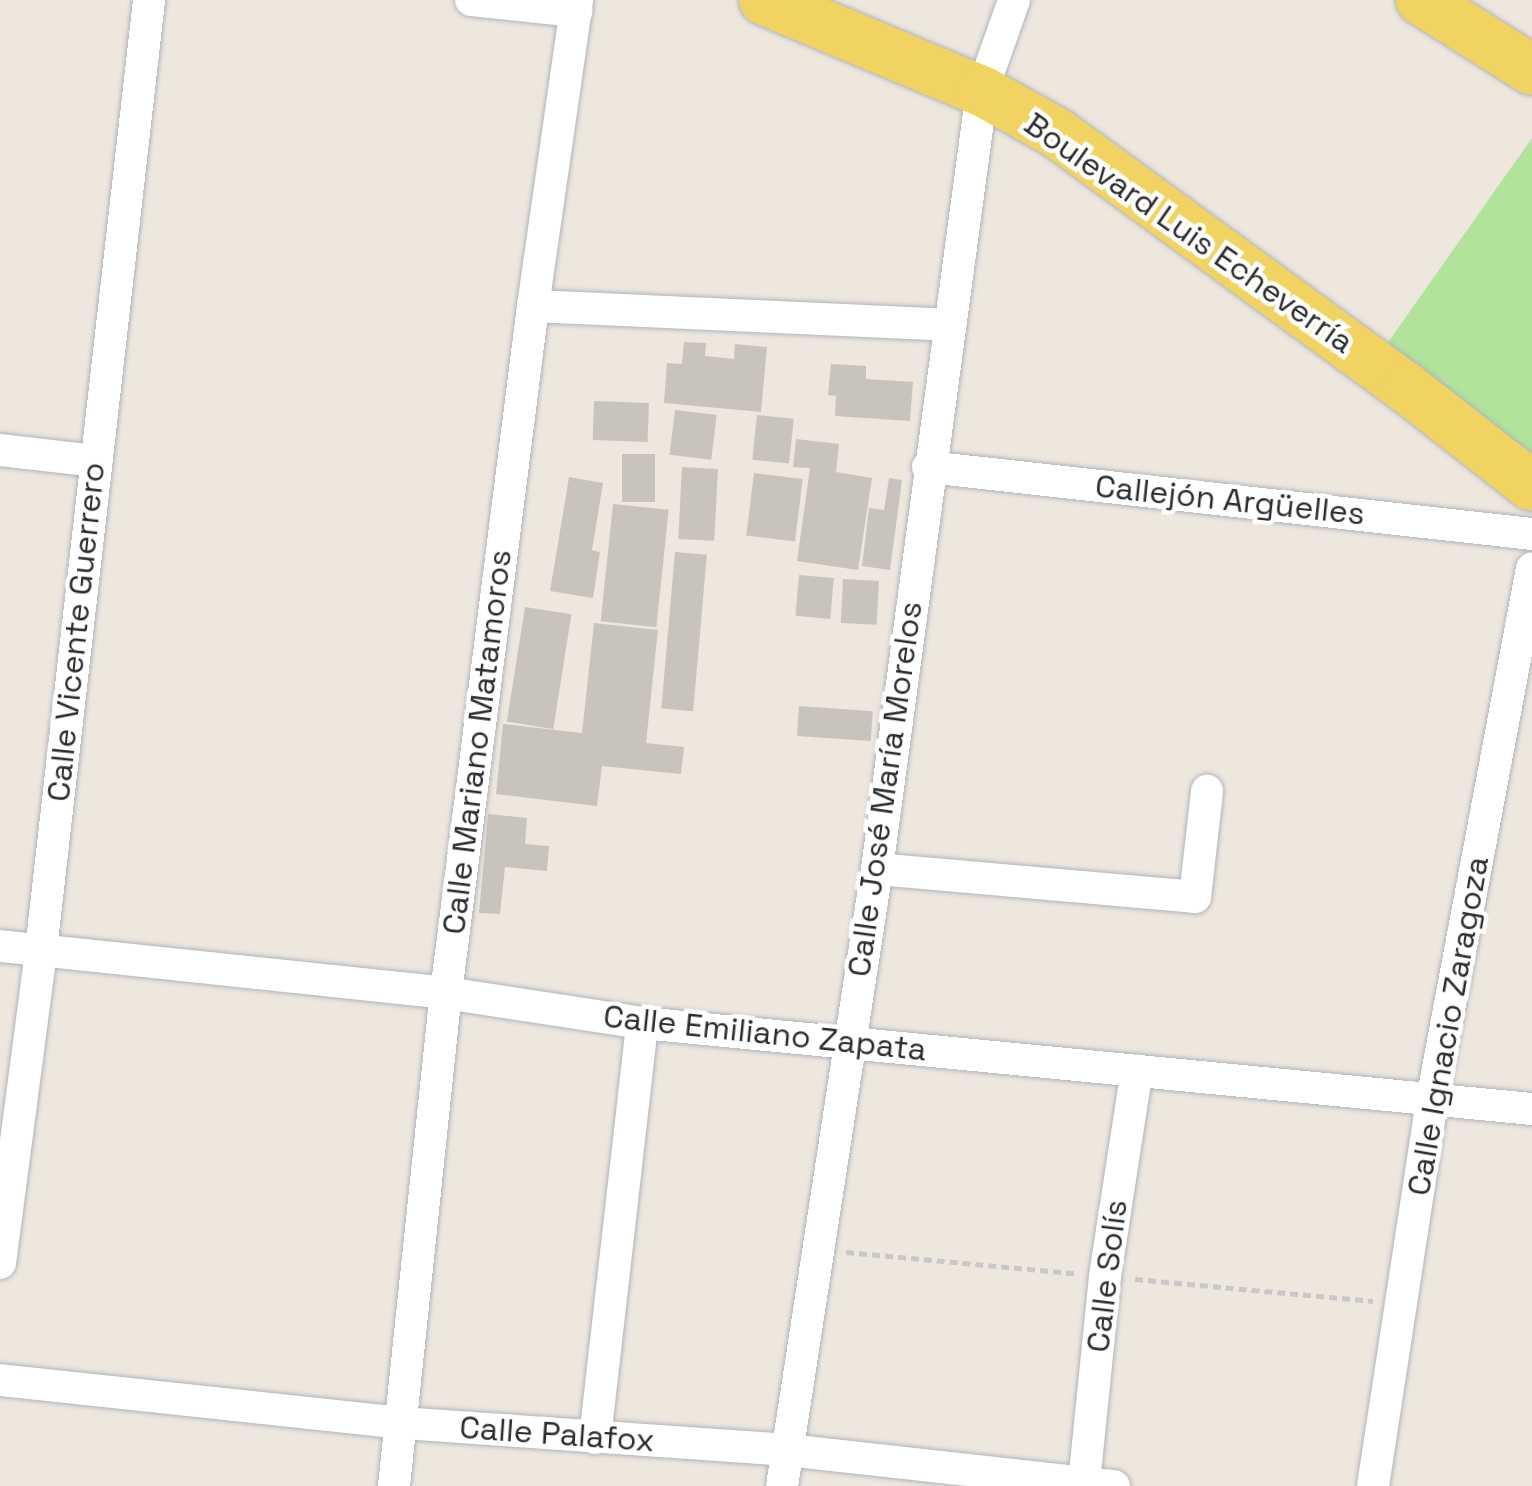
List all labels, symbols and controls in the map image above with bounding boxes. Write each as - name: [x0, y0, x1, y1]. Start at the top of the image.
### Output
- street label: Boulevard Luis Echeverría: [1017, 105, 1361, 361]
- street label: Calle Vicente Guerrero: [39, 460, 113, 804]
- street label: Callejón Argüelles: [1093, 467, 1367, 533]
- street label: Calle Mariano Matamoros: [434, 547, 520, 937]
- street label: Calle José María Morelos: [840, 599, 930, 979]
- street label: Calle Ignacio Zaragoza: [1399, 853, 1497, 1199]
- street label: Calle Emiliano Zapata: [602, 997, 928, 1069]
- street label: Calle Solís: [1079, 1197, 1135, 1355]
- street label: Calle Palafox: [458, 1408, 656, 1460]

